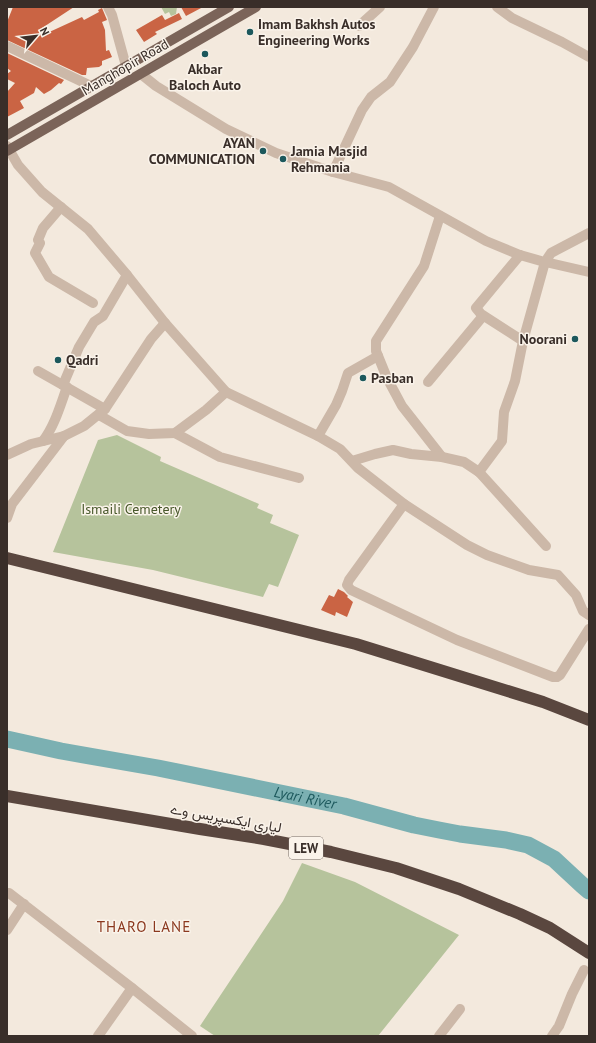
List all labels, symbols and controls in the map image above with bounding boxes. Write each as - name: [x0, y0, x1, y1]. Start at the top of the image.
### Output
- place label: Imam Bakhsh Autos Engineering Works: [258, 15, 376, 49]
- north arrow: [16, 16, 56, 56]
- text: N: [37, 25, 53, 38]
- marker: Imam Bakhsh Autos Engineering Works: [245, 27, 255, 37]
- street label: Manghopir Road: [78, 35, 172, 99]
- marker: Akbar Baloch Auto: [200, 49, 210, 59]
- place label: Akbar Baloch Auto: [169, 60, 241, 94]
- place label: AYAN COMMUNICATION: [149, 134, 255, 168]
- place label: Jamia Masjid Rehmania: [290, 142, 367, 176]
- marker: AYAN COMMUNICATION: [258, 146, 268, 156]
- marker: Jamia Masjid Rehmania: [278, 154, 288, 164]
- place label: Noorani: [520, 330, 567, 348]
- marker: Noorani: [570, 334, 580, 344]
- place label: Qadri: [66, 351, 99, 369]
- marker: Qadri: [53, 355, 63, 365]
- place label: Pasban: [371, 369, 414, 387]
- marker: Pasban: [358, 373, 368, 383]
- park label: Ismaili Cemetery: [81, 500, 181, 518]
- water label: Lyari River: [273, 782, 339, 813]
- street label: لیاری ایکسپریس وے: [169, 799, 283, 838]
- road number: LEW: [289, 837, 323, 859]
- district label: THARO LANE: [97, 917, 191, 936]

